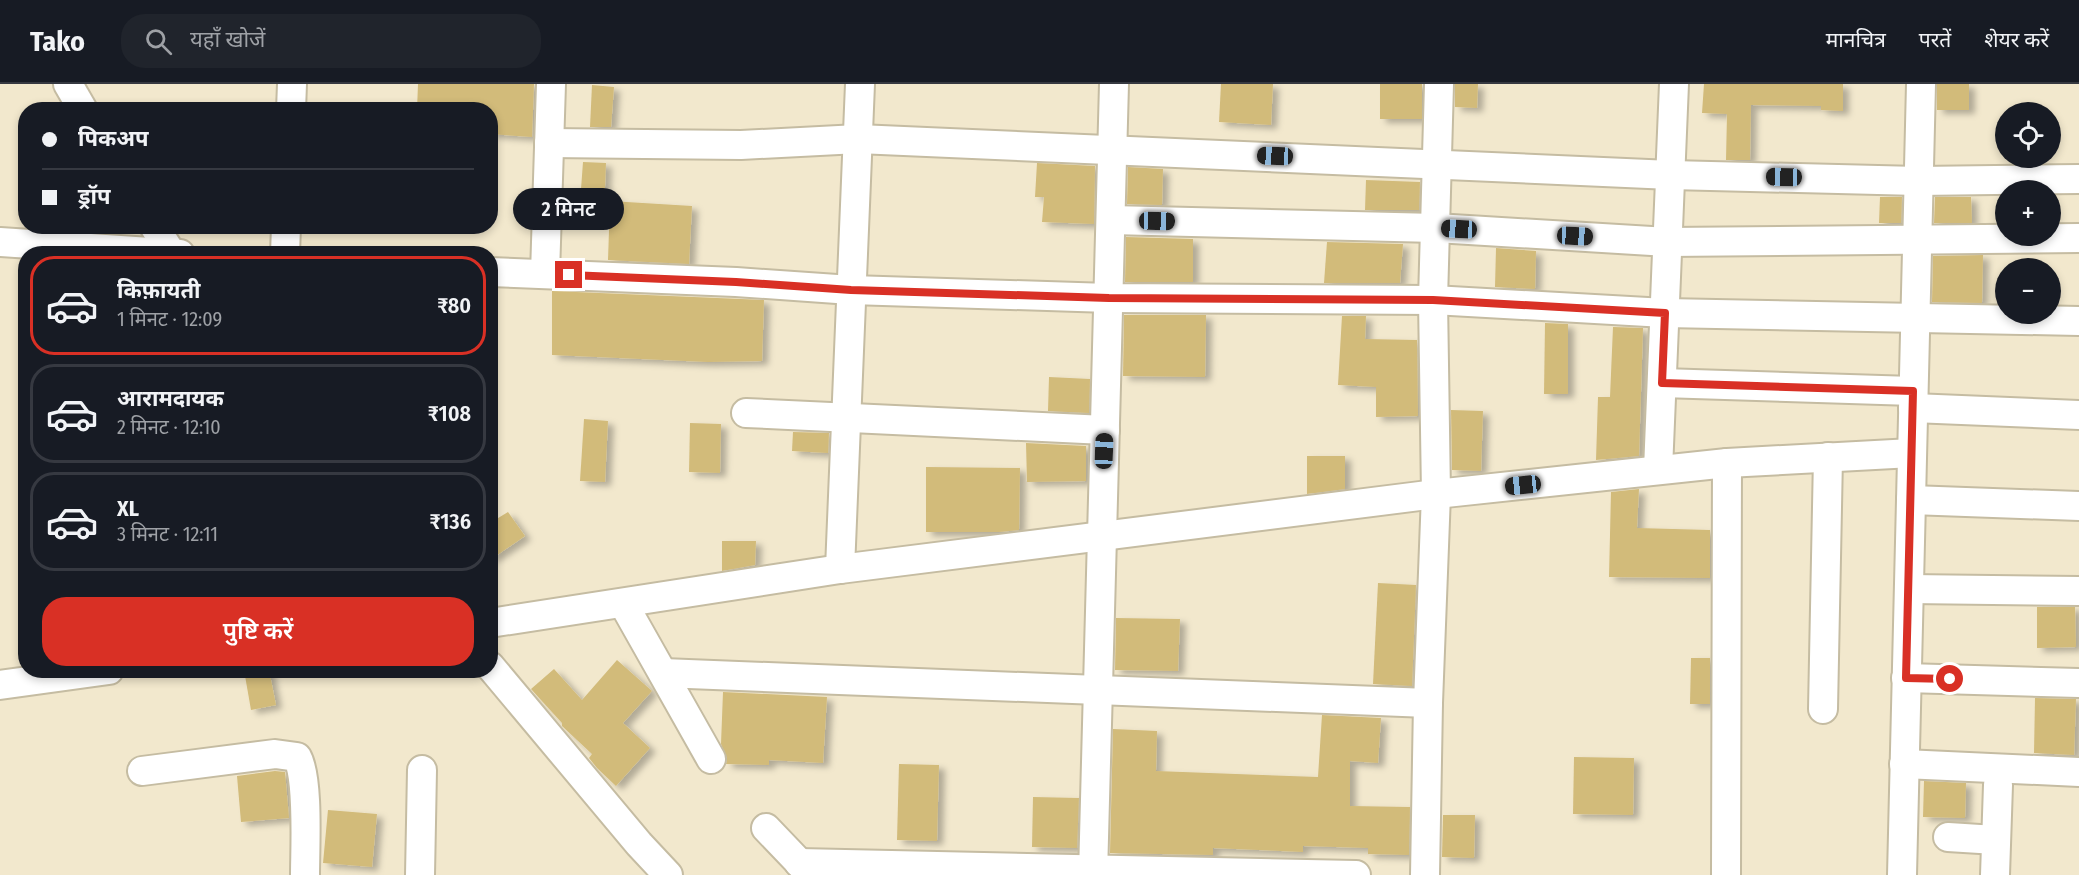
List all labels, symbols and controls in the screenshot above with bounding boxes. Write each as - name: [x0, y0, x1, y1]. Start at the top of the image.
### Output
- search box: [121, 14, 541, 68]
- text: Tako: [30, 25, 85, 58]
- icon: search: [142, 25, 175, 58]
- text: यहाँ खोजें: [190, 26, 265, 53]
- text: मानचित्र: [1826, 27, 1886, 53]
- text: परतें: [1919, 27, 1951, 53]
- text: शेयर करें: [1984, 27, 2049, 53]
- map controls: [1995, 102, 2061, 324]
- button: locate: [1995, 102, 2061, 168]
- text: पिकअप: [78, 125, 149, 152]
- car: [1257, 146, 1293, 166]
- car: [1766, 168, 1802, 186]
- button: +: [1995, 180, 2061, 246]
- text: ड्रॉप: [78, 183, 111, 210]
- callout: 2 मिनट: [514, 188, 624, 230]
- text: 2 मिनट: [541, 197, 596, 221]
- car: [1139, 212, 1175, 230]
- car: [1441, 219, 1477, 239]
- car: [1557, 226, 1593, 246]
- button: −: [1995, 258, 2061, 324]
- route end: [555, 261, 582, 288]
- text: किफ़ायती: [117, 277, 201, 304]
- icon: car: [45, 279, 99, 333]
- text: ₹80: [437, 292, 471, 319]
- text: 1 मिनट · 12:09: [117, 307, 222, 331]
- text: आरामदायक: [117, 385, 224, 412]
- icon: car: [45, 387, 99, 441]
- text: ₹108: [428, 400, 471, 427]
- text: 2 मिनट · 12:10: [117, 415, 221, 439]
- car: [1094, 433, 1114, 469]
- car: [1504, 474, 1542, 496]
- icon: car: [45, 495, 99, 549]
- text: XL: [117, 495, 139, 522]
- text: ₹136: [429, 508, 471, 535]
- text: 3 मिनट · 12:11: [117, 522, 218, 546]
- button: पुष्टि करें: [42, 597, 474, 666]
- route start: [1936, 665, 1963, 692]

